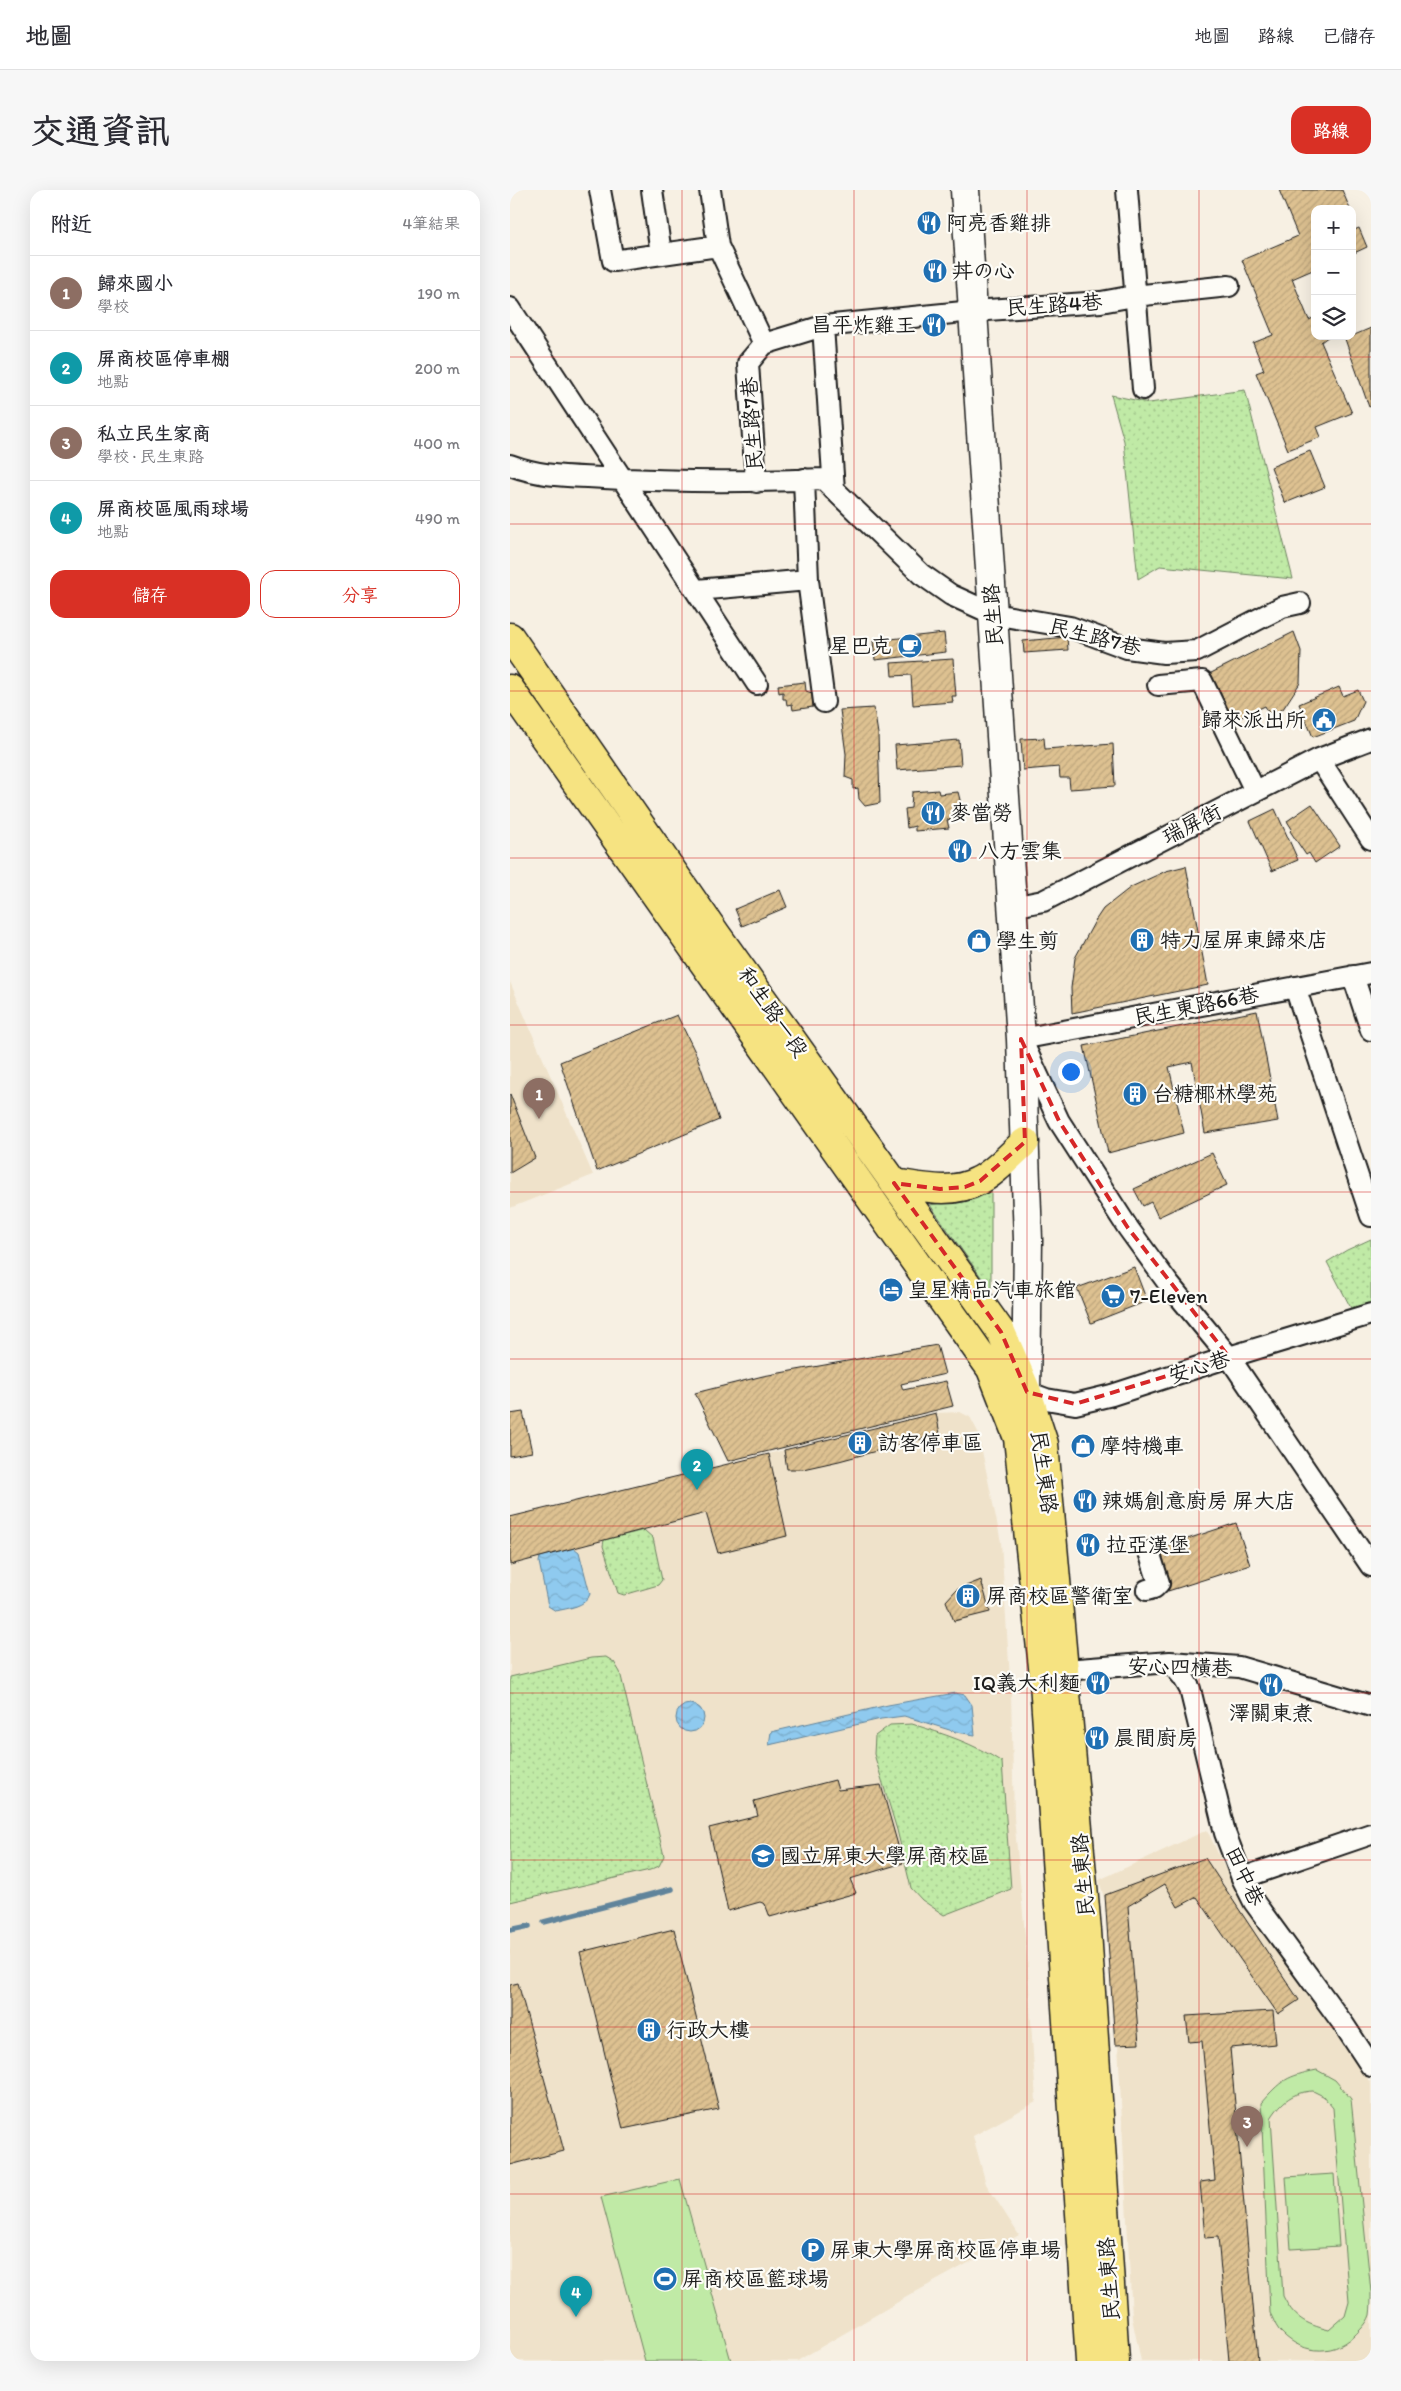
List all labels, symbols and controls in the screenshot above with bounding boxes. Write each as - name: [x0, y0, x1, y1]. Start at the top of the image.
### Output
- text: 地圖: [25, 21, 73, 50]
- text: 地圖: [1194, 25, 1230, 47]
- text: 路線: [1258, 25, 1294, 47]
- text: 已儲存: [1322, 25, 1376, 47]
- button: 路線: [1291, 106, 1371, 154]
- text: 交通資訊: [30, 110, 170, 152]
- map controls: [1311, 205, 1356, 340]
- button: +: [1311, 205, 1356, 250]
- restaurant icon: 阿亮香雞排: [916, 210, 942, 236]
- place label: 阿亮香雞排: [946, 210, 1051, 235]
- text: 附近: [50, 211, 92, 236]
- text: 4筆結果: [402, 214, 460, 233]
- button: −: [1311, 250, 1356, 295]
- restaurant icon: 丼の心: [922, 258, 948, 284]
- place label: 丼の心: [952, 258, 1015, 283]
- text: 歸來國小: [97, 272, 173, 295]
- text: 1: [62, 284, 70, 303]
- text: 190 m: [417, 284, 460, 303]
- street label: 民生路4巷: [1005, 289, 1103, 320]
- button: layers: [1311, 295, 1356, 340]
- text: 學校: [97, 297, 129, 316]
- place label: 昌平炸雞王: [811, 312, 916, 337]
- restaurant icon: 昌平炸雞王: [921, 312, 947, 338]
- text: 屏商校區停車棚: [97, 347, 230, 370]
- text: 2: [62, 359, 70, 378]
- text: 200 m: [415, 359, 460, 378]
- text: 地點: [97, 372, 129, 391]
- street label: 民生路7巷: [736, 376, 767, 472]
- text: 私立民生家商: [97, 422, 211, 445]
- text: 3: [62, 434, 70, 453]
- text: 400 m: [414, 434, 460, 453]
- text: 學校 · 民生東路: [97, 447, 204, 466]
- text: 屏商校區風雨球場: [97, 497, 249, 520]
- text: 4: [61, 509, 71, 528]
- text: 490 m: [415, 509, 460, 528]
- text: 地點: [97, 522, 129, 541]
- button: 儲存: [50, 570, 250, 618]
- button: 分享: [260, 570, 460, 618]
- street label: 民生路: [978, 583, 1007, 647]
- street label: 民生路7巷: [1046, 613, 1144, 660]
- place label: 星巴克: [829, 633, 892, 658]
- cafe icon: 星巴克: [897, 633, 923, 659]
- place label: 歸來派出所: [1201, 707, 1306, 732]
- public building icon: 歸來派出所: [1311, 707, 1337, 733]
- street label: 瑞屏街: [1158, 798, 1226, 849]
- restaurant icon: 麥當勞: [920, 800, 946, 826]
- place label: 麥當勞: [950, 800, 1013, 825]
- restaurant icon: 八方雲集: [947, 838, 973, 864]
- place label: 八方雲集: [978, 838, 1062, 863]
- building icon: 特力屋屏東歸來店: [1129, 927, 1155, 953]
- place label: 特力屋屏東歸來店: [1160, 927, 1328, 952]
- shop icon: 學生剪: [966, 928, 992, 954]
- place label: 學生剪: [996, 928, 1059, 953]
- street label: 和生路一段: [733, 962, 814, 1062]
- street label: 民生東路66巷: [1131, 981, 1261, 1030]
- your location: [1058, 1059, 1084, 1085]
- pin: 1: [523, 1078, 555, 1119]
- building icon: 台糖椰林學苑: [1122, 1081, 1148, 1107]
- place label: 台糖椰林學苑: [1152, 1081, 1278, 1106]
- hotel icon: 皇星精品汽車旅館: [878, 1277, 904, 1303]
- place label: 皇星精品汽車旅館: [908, 1277, 1076, 1302]
- supermarket icon: 7-Eleven: [1100, 1283, 1126, 1309]
- place label: 7-Eleven: [1130, 1283, 1208, 1308]
- street label: 安心巷: [1165, 1345, 1233, 1388]
- street label: 民生東路: [1026, 1429, 1063, 1515]
- building icon: 訪客停車區: [847, 1430, 873, 1456]
- place label: 訪客停車區: [878, 1430, 983, 1455]
- shop icon: 摩特機車: [1070, 1433, 1096, 1459]
- place label: 摩特機車: [1100, 1433, 1184, 1458]
- pin: 2: [681, 1449, 713, 1490]
- restaurant icon: 辣媽創意廚房 屏大店: [1072, 1488, 1098, 1514]
- place label: 辣媽創意廚房 屏大店: [1102, 1488, 1296, 1513]
- restaurant icon: 拉亞漢堡: [1075, 1532, 1101, 1558]
- place label: 拉亞漢堡: [1106, 1532, 1190, 1557]
- building icon: 屏商校區警衛室: [955, 1583, 981, 1609]
- place label: 屏商校區警衛室: [986, 1583, 1133, 1608]
- street label: 安心四橫巷: [1127, 1653, 1233, 1680]
- place label: IQ義大利麵: [973, 1670, 1080, 1695]
- restaurant icon: IQ義大利麵: [1085, 1670, 1111, 1696]
- restaurant icon: 澤關東煮: [1258, 1672, 1284, 1698]
- place label: 澤關東煮: [1229, 1700, 1313, 1725]
- restaurant icon: 晨間廚房: [1084, 1725, 1110, 1751]
- place label: 晨間廚房: [1114, 1725, 1198, 1750]
- street label: 民生東路: [1066, 1832, 1099, 1918]
- street label: 田中巷: [1221, 1842, 1270, 1910]
- school or university icon: 國立屏東大學屏商校區: [750, 1843, 776, 1869]
- place label: 國立屏東大學屏商校區: [780, 1843, 990, 1868]
- building icon: 行政大樓: [636, 2017, 662, 2043]
- place label: 行政大樓: [666, 2017, 750, 2042]
- pin: 3: [1231, 2106, 1263, 2147]
- street label: 民生東路: [1093, 2236, 1124, 2322]
- parking icon: 屏東大學屏商校區停車場: [800, 2237, 826, 2263]
- place label: 屏東大學屏商校區停車場: [830, 2237, 1061, 2262]
- sports icon: 屏商校區籃球場: [652, 2266, 678, 2292]
- place label: 屏商校區籃球場: [682, 2266, 829, 2291]
- pin: 4: [560, 2276, 592, 2317]

